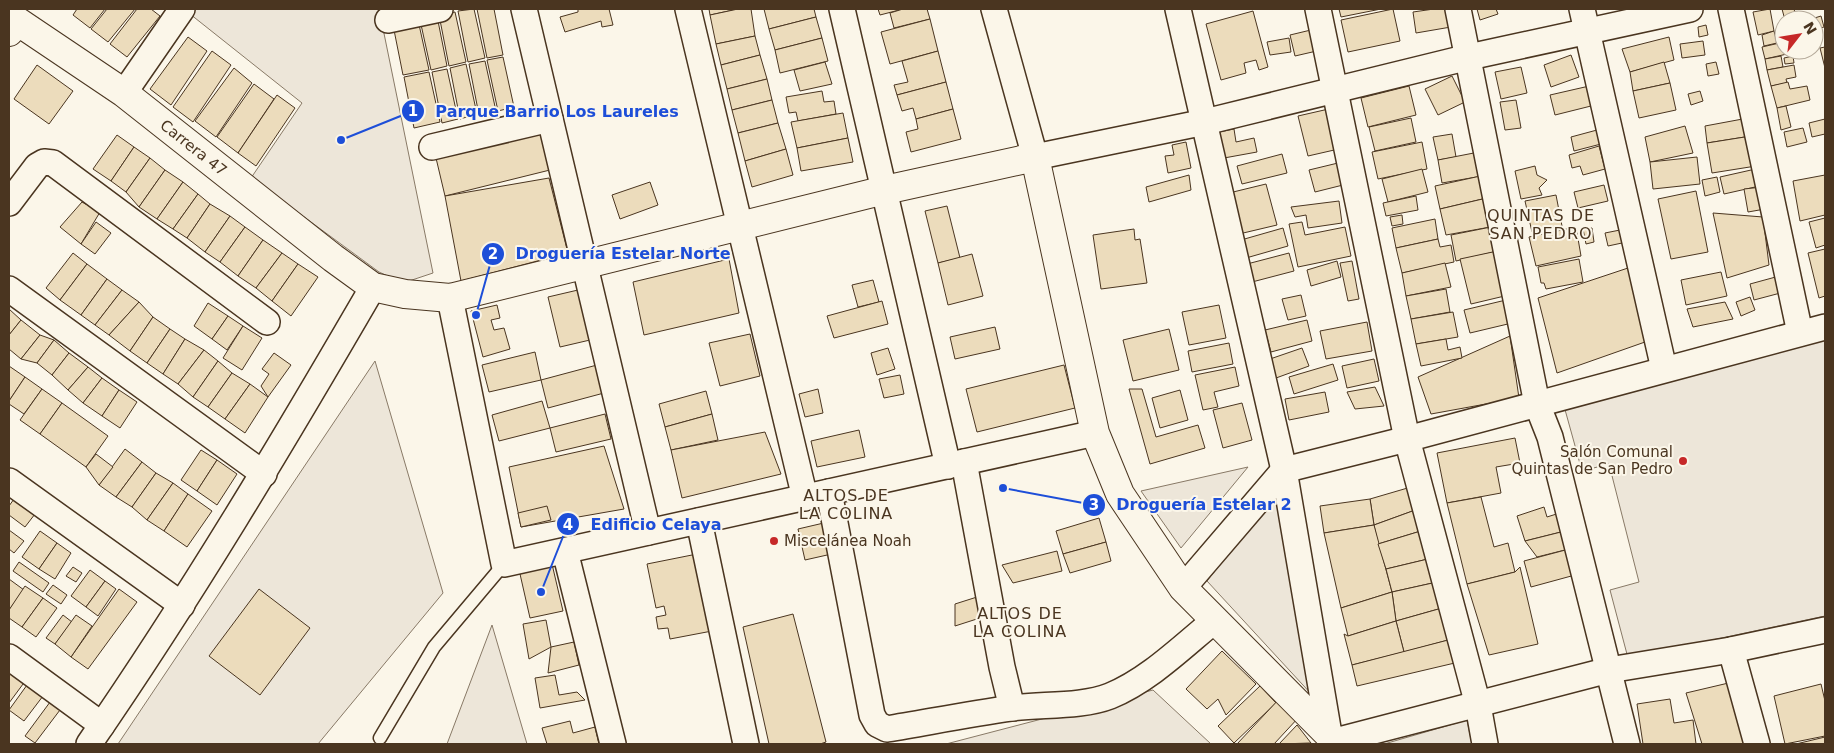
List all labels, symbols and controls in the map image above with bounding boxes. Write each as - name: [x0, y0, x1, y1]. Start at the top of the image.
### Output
- north arrow: [1774, 10, 1824, 60]
- text: N: [1800, 19, 1820, 37]
- callout: Parque Barrio Los Laureles: [401, 96, 689, 127]
- text: 1: [408, 102, 418, 120]
- text: Parque Barrio Los Laureles: [435, 102, 679, 121]
- street label: Carrera 47: [156, 116, 230, 180]
- district label: QUINTAS DE SAN PEDRO: [1487, 206, 1595, 243]
- callout: Droguería Estelar Norte: [480, 238, 740, 269]
- text: Droguería Estelar Norte: [515, 244, 731, 263]
- text: 2: [488, 245, 498, 263]
- place label: Salón Comunal Quintas de San Pedro: [1512, 443, 1673, 478]
- marker: Salón Comunal Quintas de San Pedro: [1677, 455, 1689, 467]
- district label: ALTOS DE LA COLINA: [799, 486, 893, 523]
- callout: Droguería Estelar 2: [1081, 489, 1302, 520]
- text: Droguería Estelar 2: [1116, 495, 1292, 514]
- text: 3: [1089, 496, 1099, 514]
- callout: Edificio Celaya: [555, 509, 731, 540]
- text: Edificio Celaya: [591, 515, 721, 534]
- text: 4: [563, 516, 573, 534]
- place label: Miscelánea Noah: [784, 532, 912, 550]
- marker: Miscelánea Noah: [768, 535, 780, 547]
- district label: ALTOS DE LA COLINA: [973, 604, 1067, 641]

